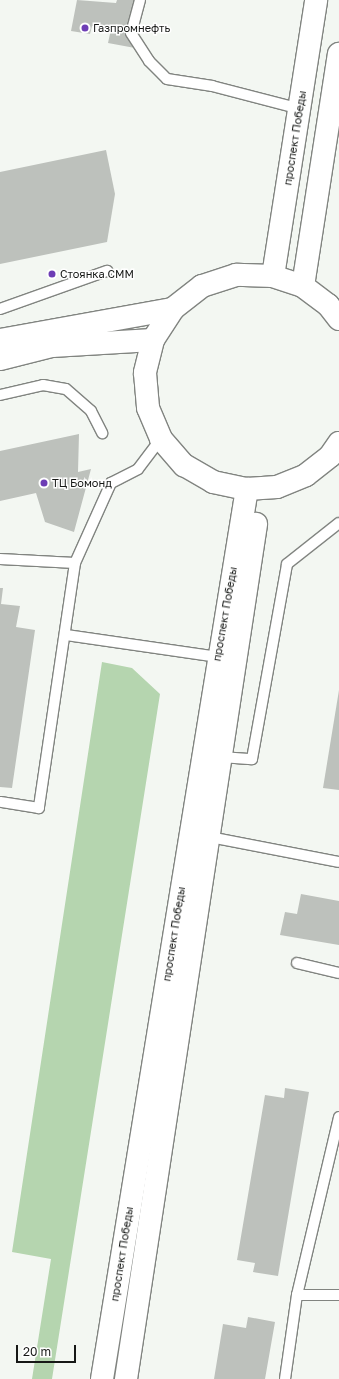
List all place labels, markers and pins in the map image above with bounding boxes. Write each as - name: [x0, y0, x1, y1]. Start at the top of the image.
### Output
- place label: Газпромнефть: [93, 21, 170, 35]
- marker: Газпромнефть: [80, 23, 90, 33]
- place label: Стоянка СММ: [60, 267, 134, 281]
- marker: Стоянка СММ: [47, 269, 57, 279]
- place label: ТЦ Бомонд: [52, 476, 112, 490]
- marker: ТЦ Бомонд: [39, 478, 49, 488]

